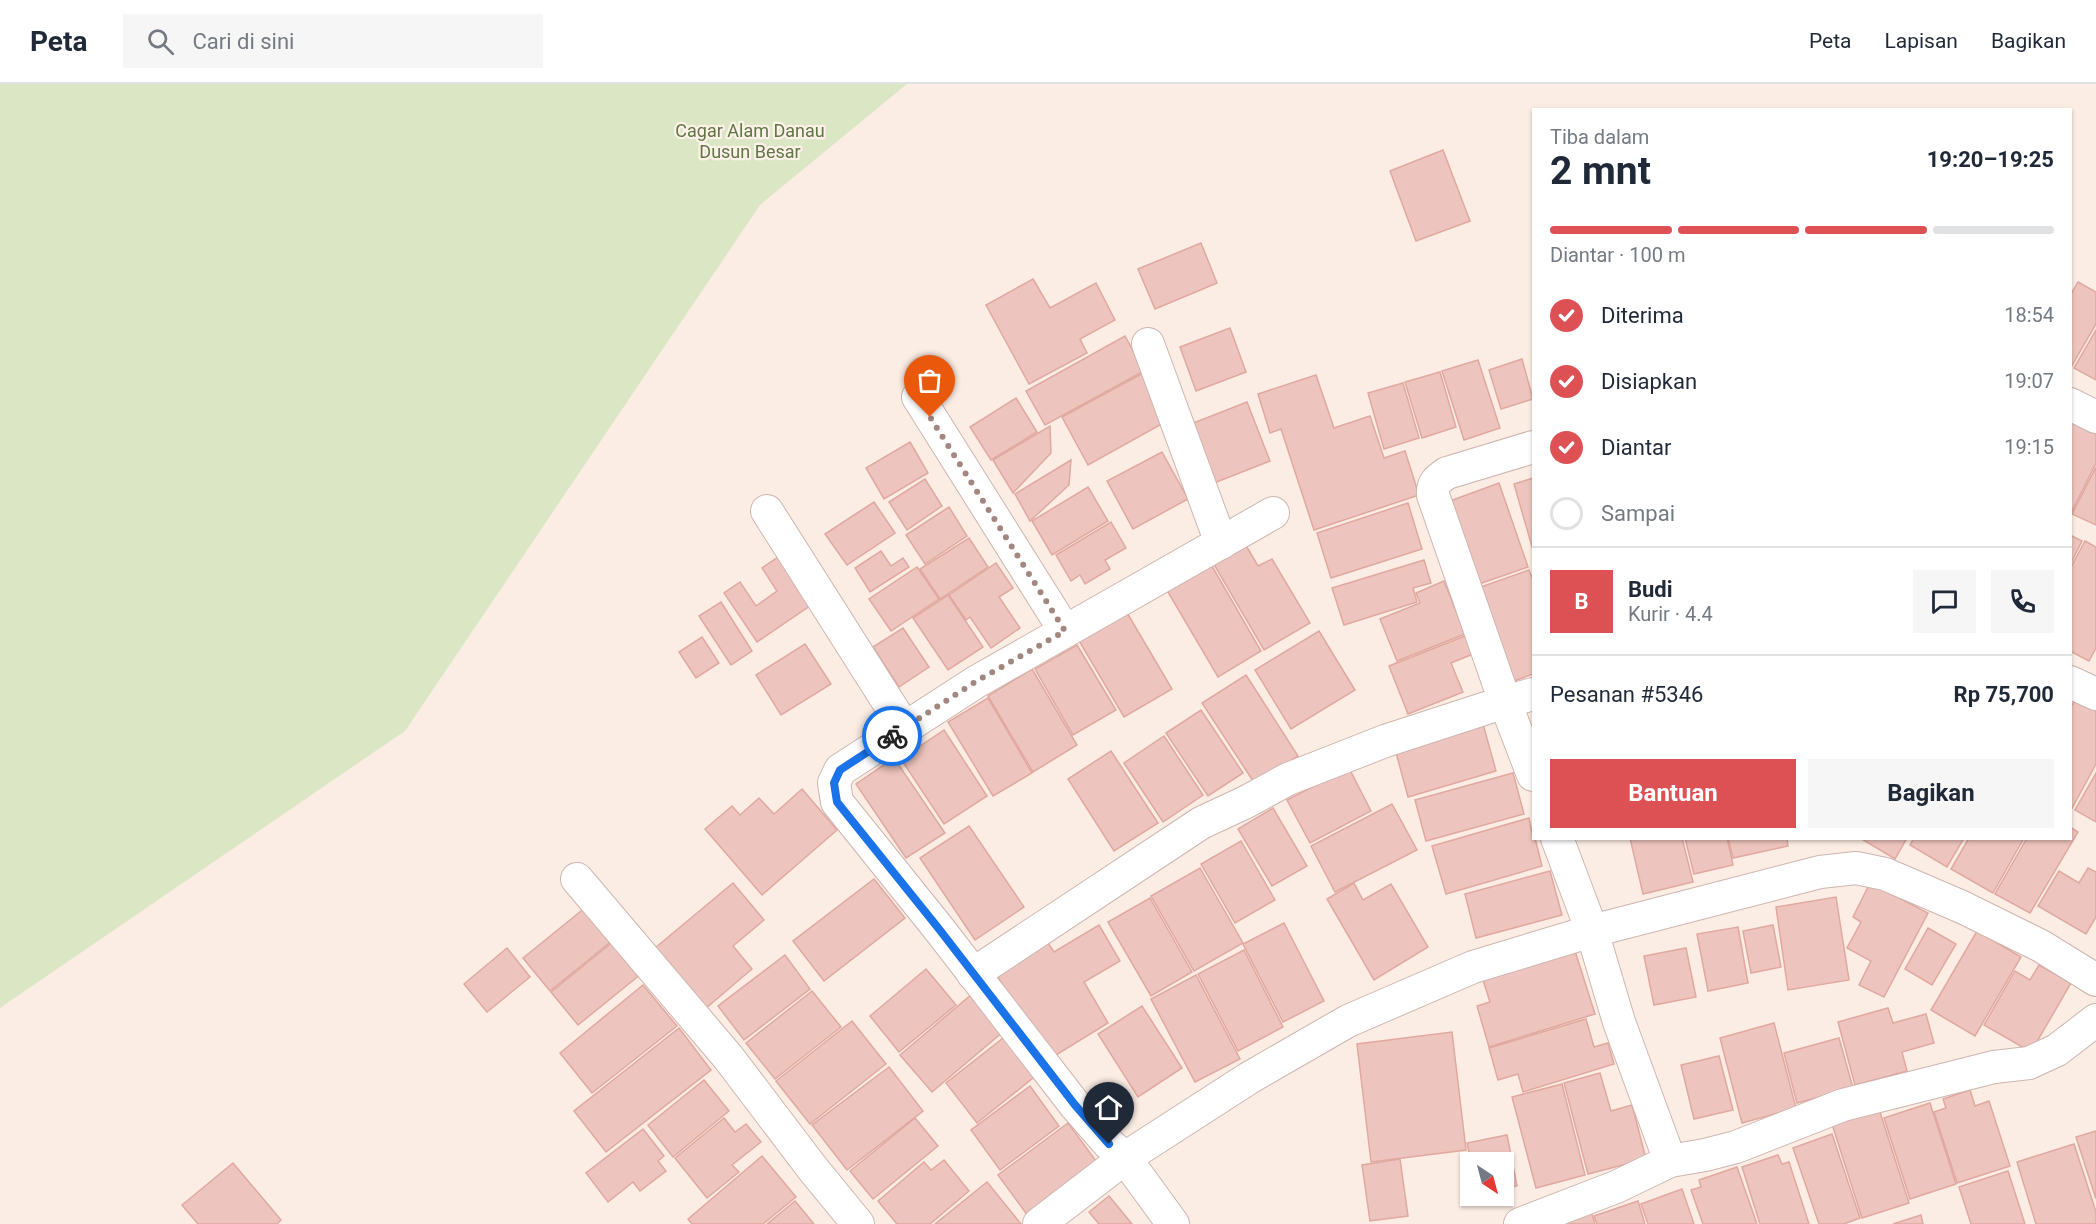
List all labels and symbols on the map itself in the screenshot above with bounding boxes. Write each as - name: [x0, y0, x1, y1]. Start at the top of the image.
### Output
- park label: Cagar Alam Danau Dusun Besar: [675, 120, 825, 162]
- pin: [904, 355, 955, 417]
- courier: [862, 706, 922, 766]
- pin: [1083, 1082, 1134, 1144]
- north arrow: [1460, 1152, 1514, 1206]

